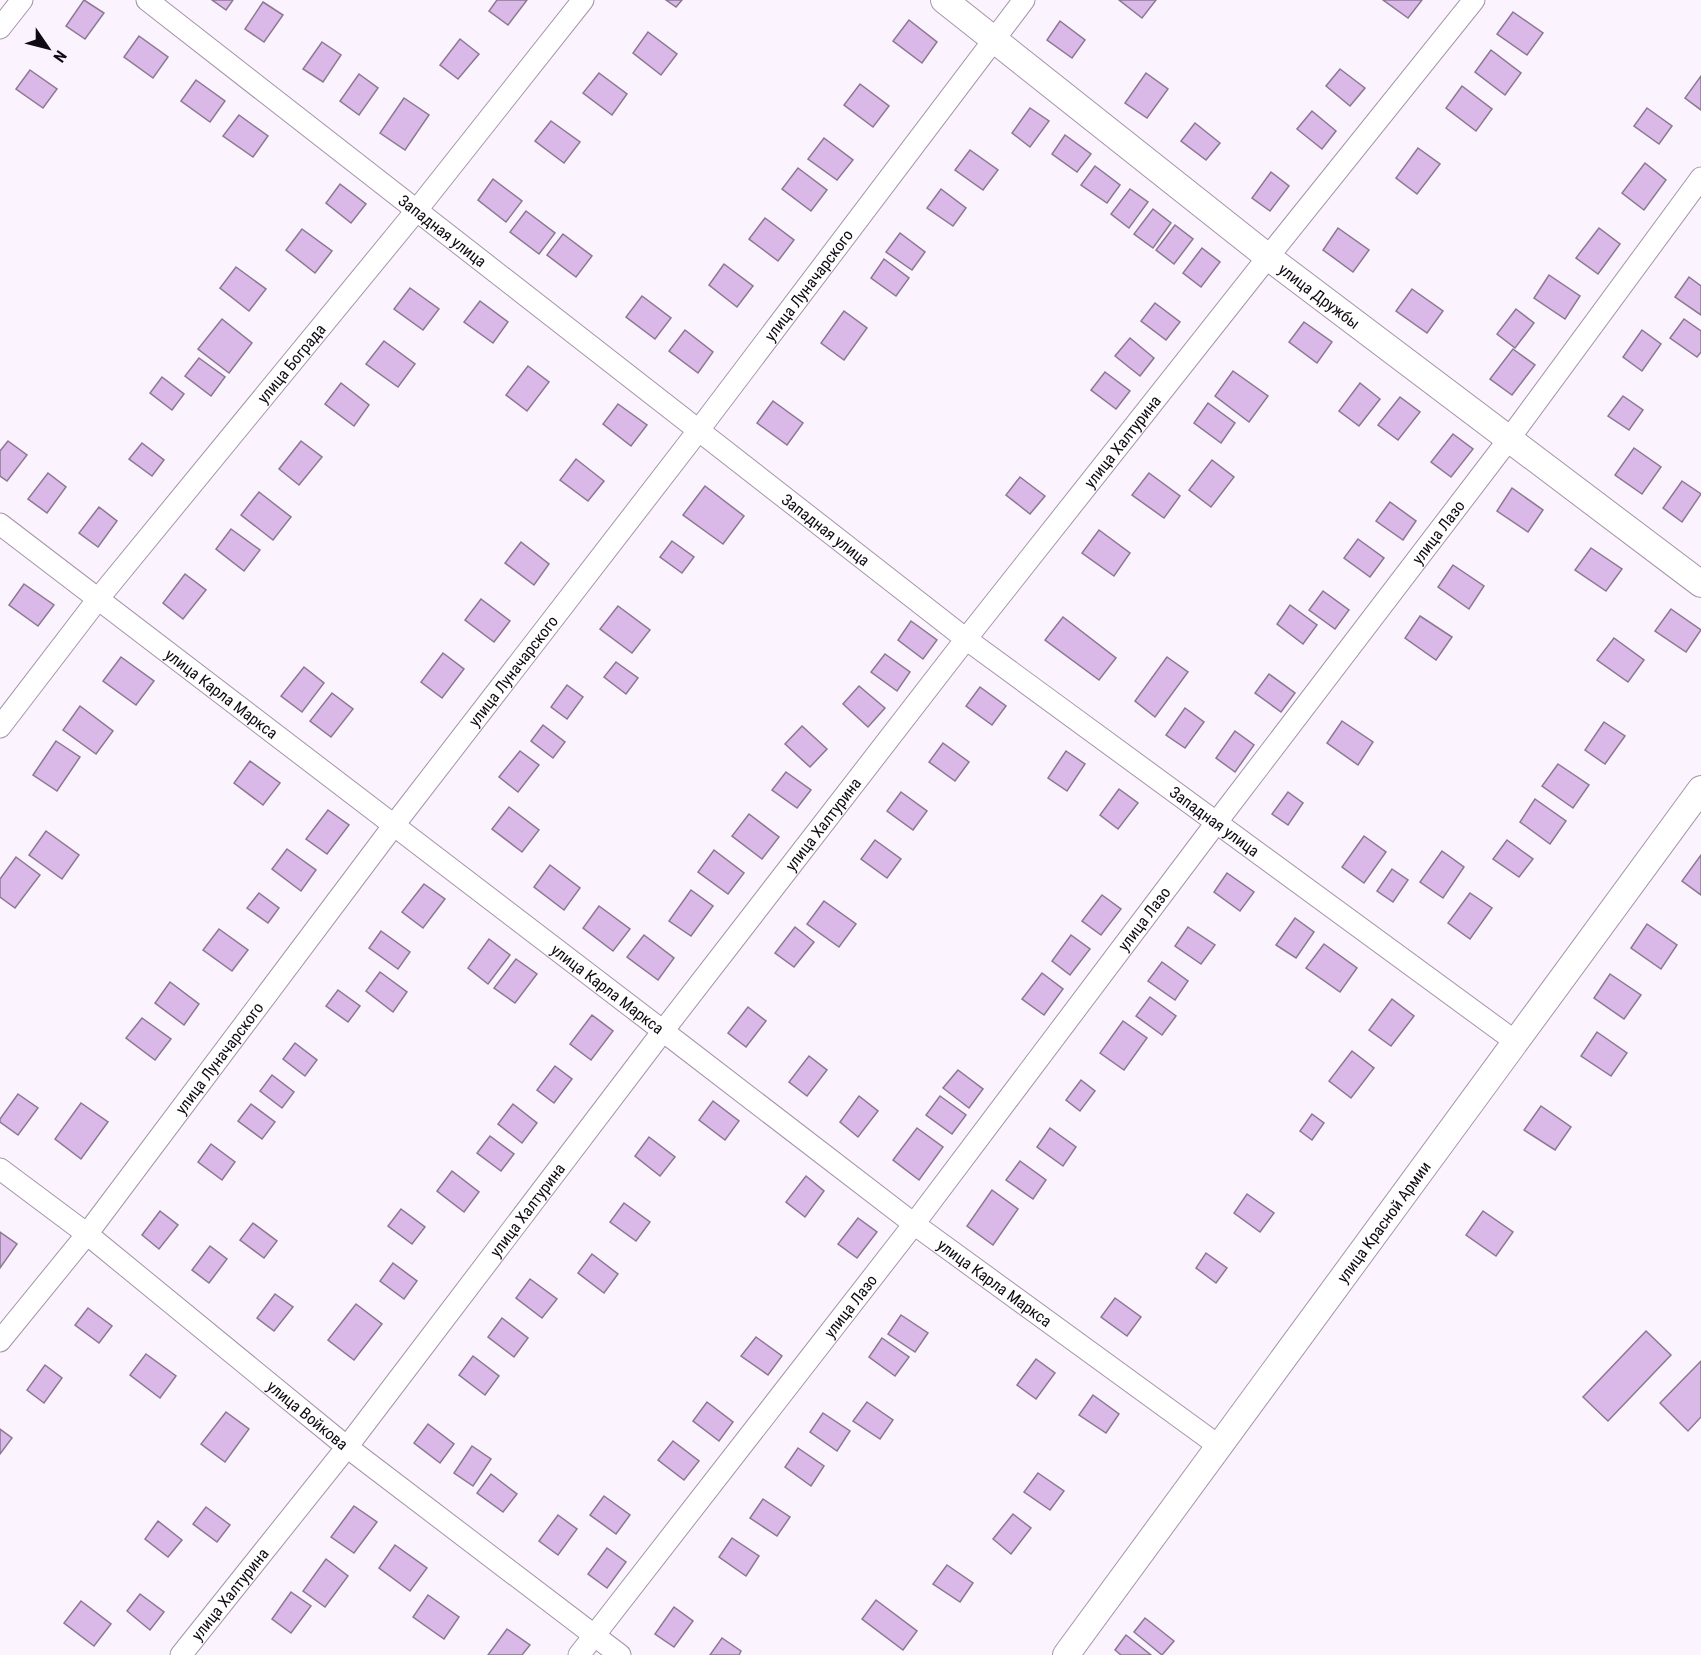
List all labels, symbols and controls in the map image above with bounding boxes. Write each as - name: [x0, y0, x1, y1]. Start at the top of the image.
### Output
- north arrow: [18, 18, 78, 78]
- text: N: [49, 47, 70, 66]
- street label: Западная улица: [395, 190, 490, 271]
- street label: улица Луначарского: [760, 226, 857, 344]
- street label: улица Дружбы: [1275, 259, 1364, 333]
- street label: улица Бограда: [253, 320, 329, 407]
- street label: улица Халтурина: [1080, 391, 1165, 491]
- street label: Западная улица: [778, 489, 874, 570]
- street label: улица Лазо: [1408, 496, 1468, 568]
- street label: улица Луначарского: [464, 612, 562, 730]
- street label: улица Карла Маркса: [162, 644, 282, 743]
- street label: улица Халтурина: [781, 774, 865, 874]
- street label: Западная улица: [1166, 782, 1263, 860]
- street label: улица Лазо: [1114, 883, 1174, 954]
- street label: улица Карла Маркса: [548, 940, 668, 1038]
- street label: улица Луначарского: [171, 998, 267, 1118]
- street label: улица Красной Армии: [1333, 1157, 1434, 1286]
- street label: улица Халтурина: [486, 1159, 569, 1260]
- street label: улица Карла Маркса: [934, 1235, 1055, 1331]
- street label: улица Лазо: [820, 1271, 881, 1342]
- street label: улица Войкова: [264, 1376, 352, 1453]
- street label: улица Халтурина: [187, 1544, 272, 1644]

